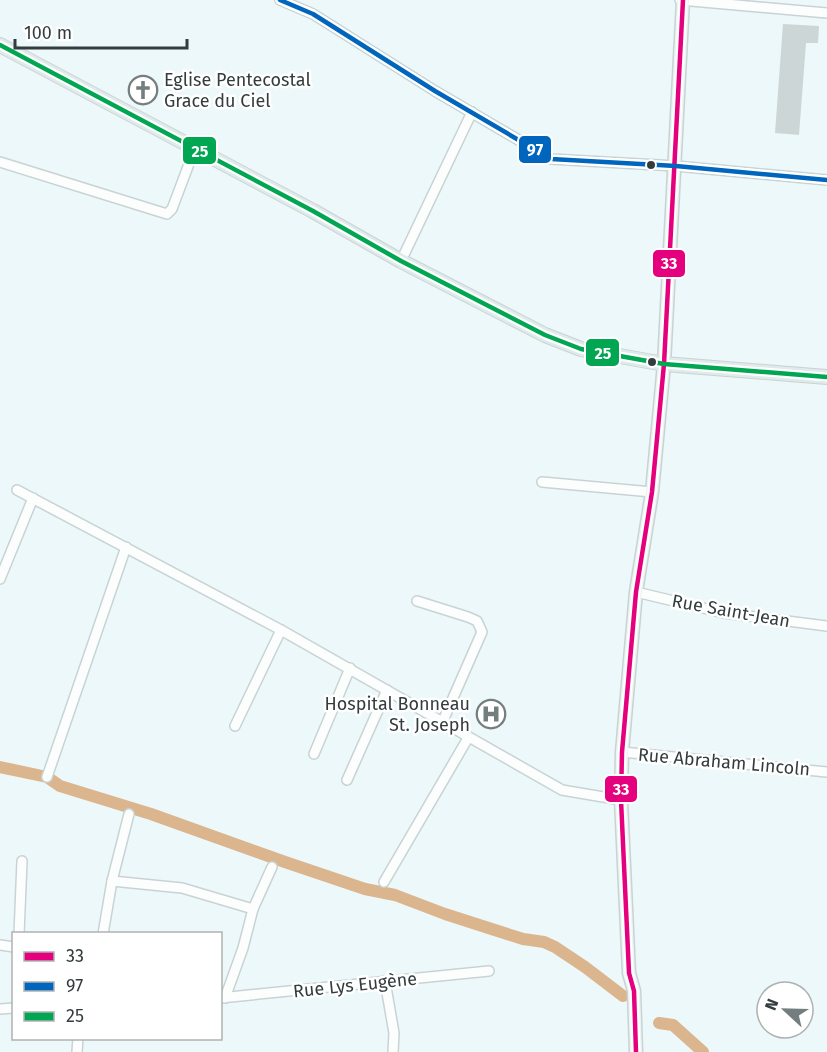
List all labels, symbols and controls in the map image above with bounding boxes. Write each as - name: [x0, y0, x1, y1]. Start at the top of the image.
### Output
- scale bar: [15, 12, 188, 50]
- text: 100 m: [24, 22, 72, 44]
- place label: Eglise Pentecostal Grace du Ciel: [164, 69, 311, 112]
- church icon: Eglise Pentecostal Grace du Ciel: [127, 74, 159, 106]
- line badge: 97: [518, 135, 552, 164]
- line badge: 25: [182, 136, 217, 165]
- text: 97: [527, 140, 544, 159]
- text: 25: [192, 142, 209, 161]
- unlabelled marker: [645, 159, 657, 171]
- line badge: 33: [652, 249, 686, 278]
- text: 33: [660, 254, 677, 273]
- line badge: 25: [585, 338, 620, 367]
- text: 25: [595, 344, 612, 363]
- unlabelled marker: [646, 356, 658, 368]
- street label: Rue Saint-Jean: [670, 590, 792, 632]
- place label: Hospital Bonneau St. Joseph: [325, 693, 470, 736]
- hospital icon: Hospital Bonneau St. Joseph: [475, 698, 507, 730]
- street label: Rue Abraham Lincoln: [637, 744, 811, 780]
- line badge: 33: [604, 775, 638, 803]
- text: 33: [612, 780, 629, 799]
- legend: [12, 932, 222, 1040]
- text: 33: [66, 945, 84, 967]
- street label: Rue Lys Eugène: [292, 968, 418, 1002]
- text: 97: [66, 975, 83, 997]
- north arrow: [755, 980, 815, 1040]
- text: N: [761, 996, 782, 1013]
- text: 25: [66, 1005, 84, 1027]

